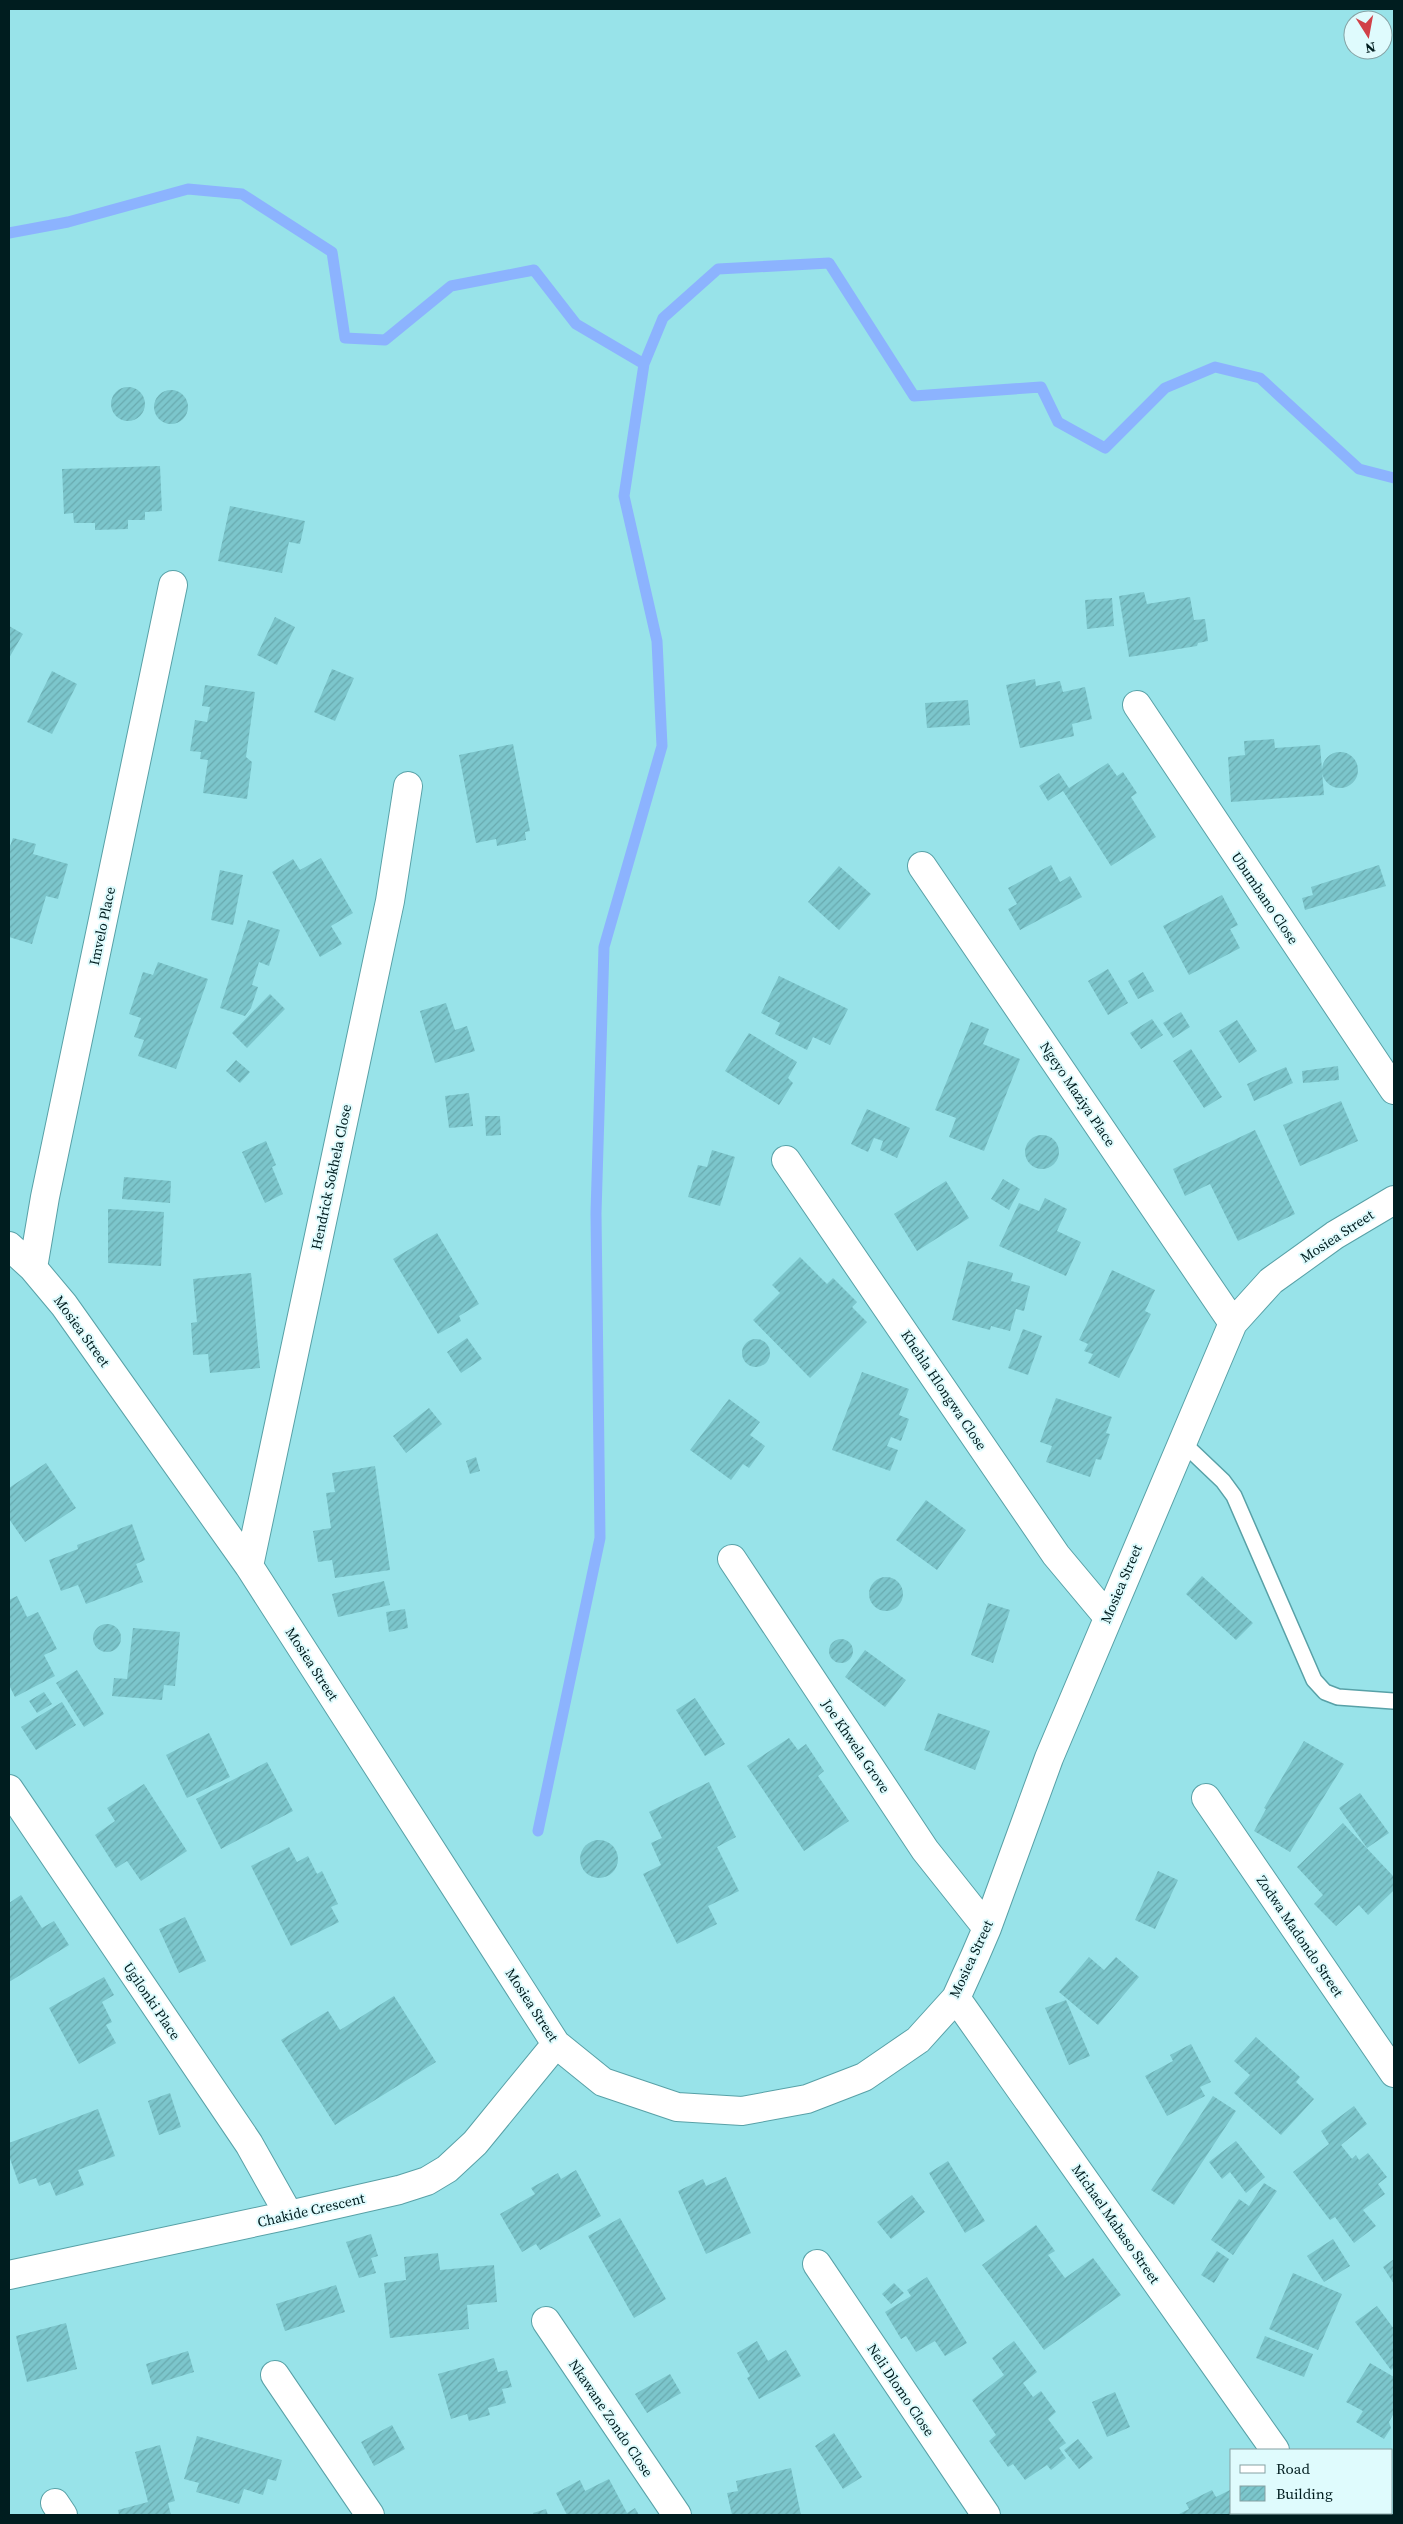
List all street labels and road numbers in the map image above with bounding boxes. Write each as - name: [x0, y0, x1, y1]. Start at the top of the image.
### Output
- street label: Ubumbano Close: [1227, 848, 1303, 948]
- street label: Imvelo Place: [84, 885, 120, 967]
- street label: Ngeyo Maziya Place: [1035, 1038, 1121, 1150]
- street label: Hendrick Sokhela Close: [306, 1102, 356, 1252]
- street label: Mosiea Street: [1296, 1205, 1378, 1267]
- street label: Mosiea Street: [49, 1291, 115, 1371]
- street label: Khehla Hlongwa Close: [896, 1326, 992, 1454]
- street label: Mosiea Street: [1095, 1541, 1147, 1627]
- street label: Mosiea Street: [281, 1623, 343, 1705]
- street label: Joe Khwela Grove: [817, 1694, 895, 1797]
- street label: Zodwa Madondo Street: [1252, 1871, 1348, 2001]
- street label: Mosiea Street: [944, 1916, 998, 2001]
- street label: Ugilonki Place: [119, 1958, 185, 2044]
- street label: Mosiea Street: [501, 1964, 563, 2046]
- street label: Michael Mabaso Street: [1067, 2160, 1165, 2288]
- street label: Chakide Crescent: [255, 2188, 367, 2232]
- street label: Neli Dlomo Close: [863, 2340, 939, 2440]
- street label: Nkawane Zondo Close: [564, 2355, 658, 2481]

